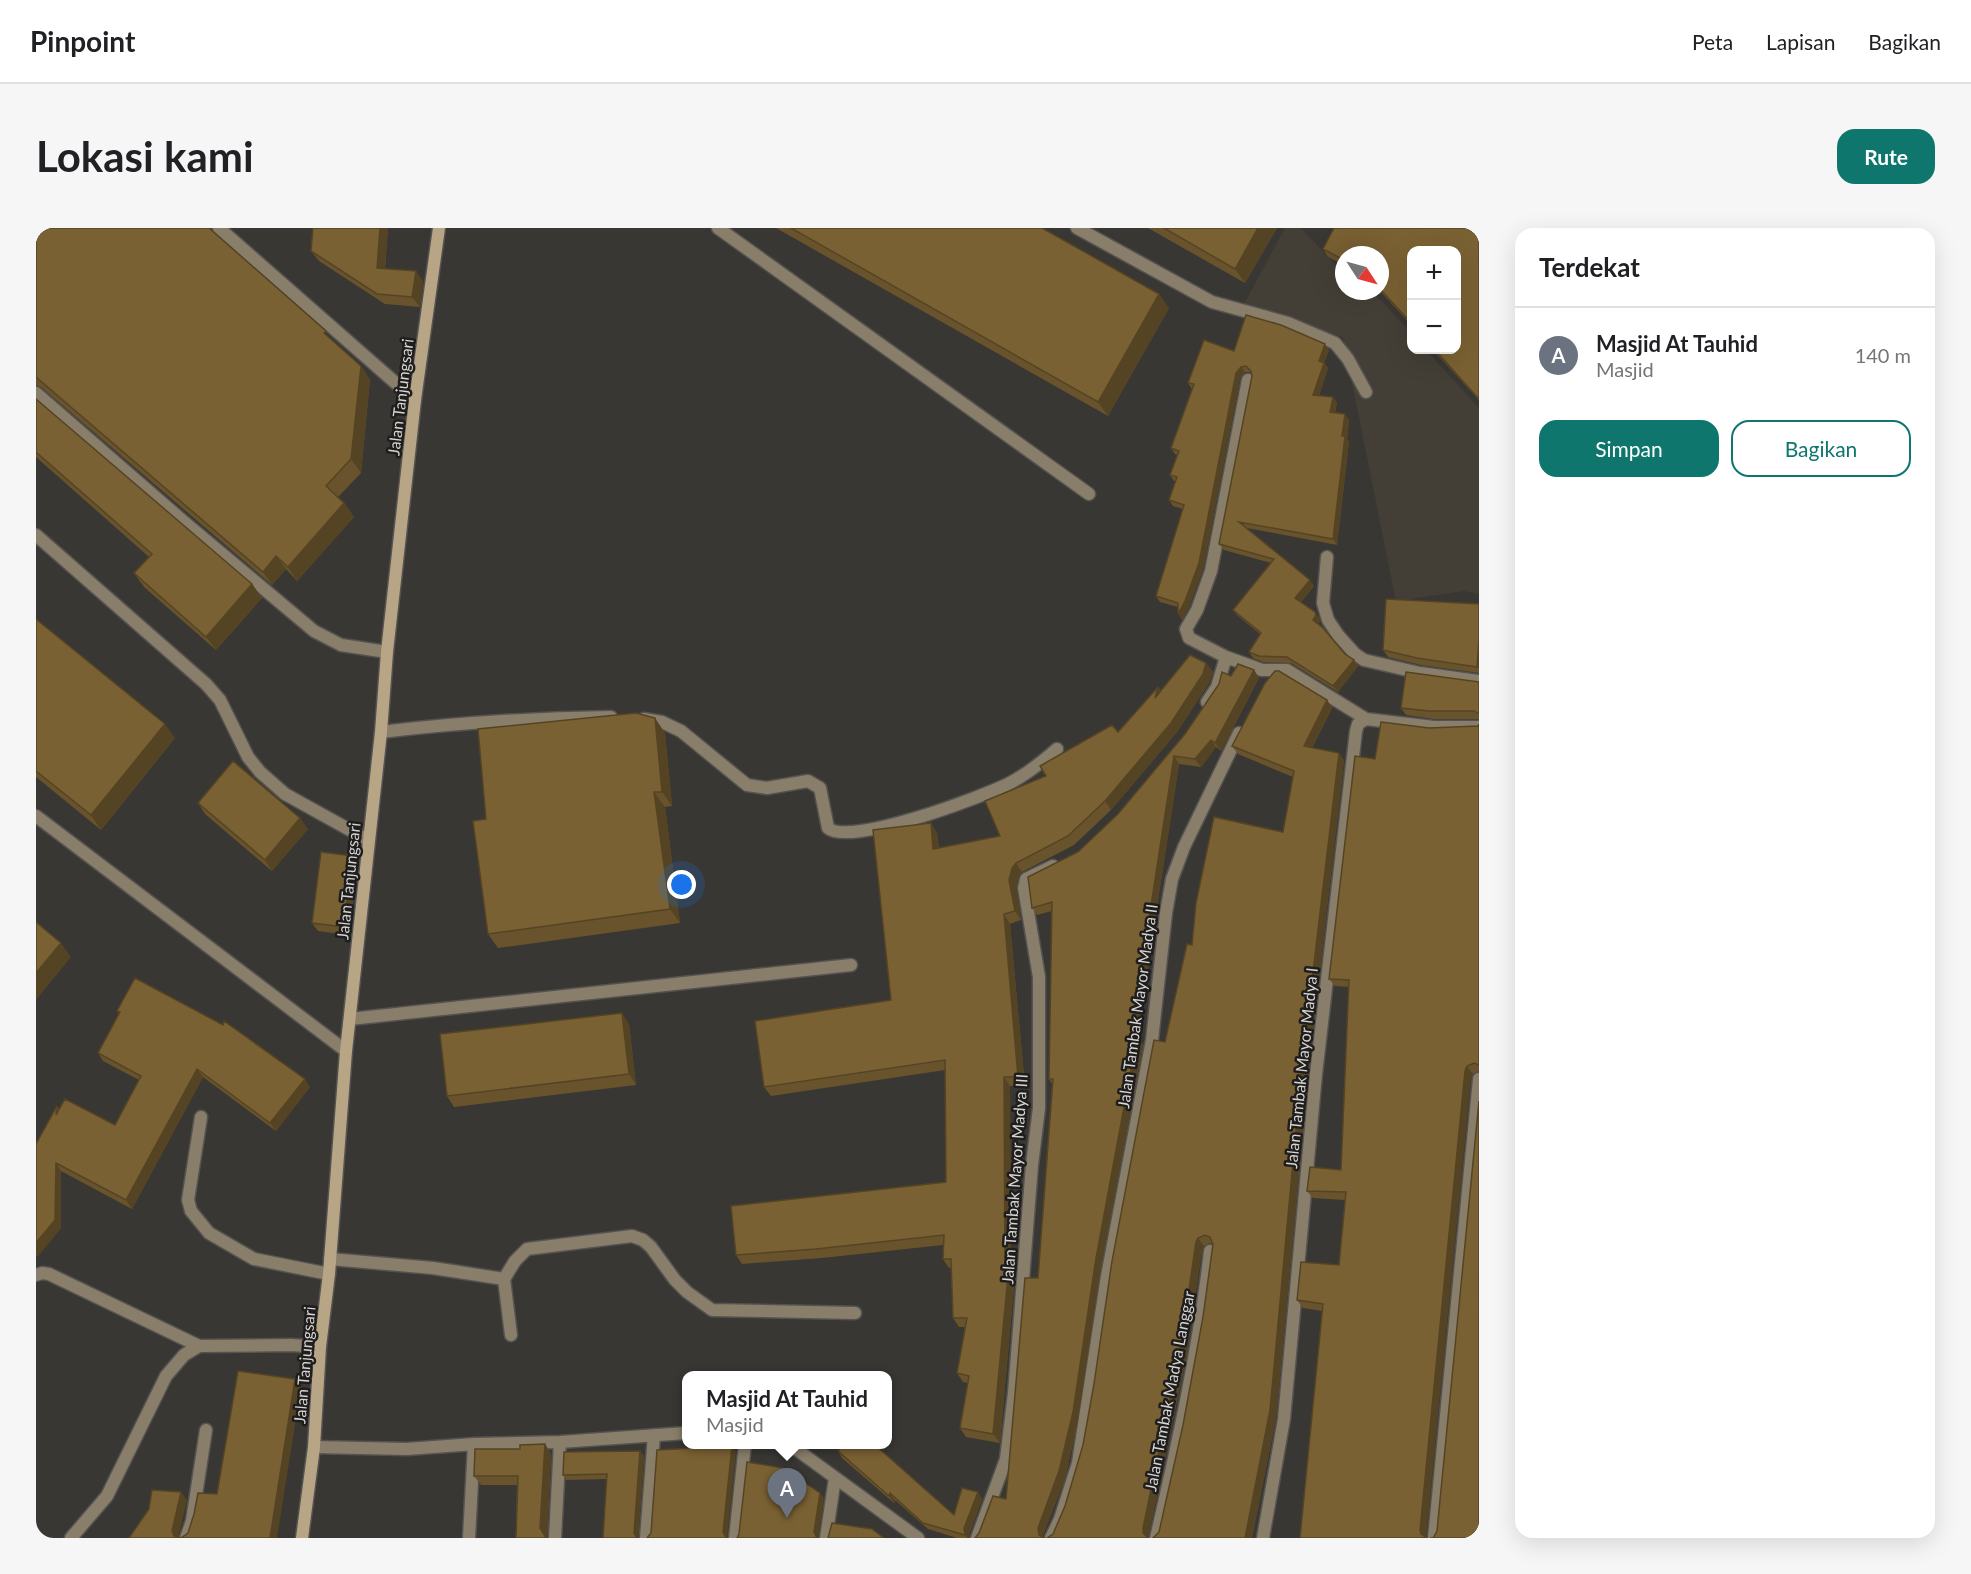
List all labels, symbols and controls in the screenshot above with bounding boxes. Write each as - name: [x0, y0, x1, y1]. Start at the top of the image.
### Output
- text: Pinpoint: [30, 24, 135, 58]
- text: Peta: [1692, 29, 1733, 54]
- text: Lapisan: [1766, 29, 1835, 54]
- text: Bagikan: [1868, 29, 1941, 54]
- button: Rute: [1837, 129, 1935, 184]
- text: Lokasi kami: [36, 131, 254, 181]
- north arrow: [1335, 246, 1389, 300]
- map controls: [1407, 246, 1461, 354]
- button: +: [1407, 246, 1461, 300]
- text: Terdekat: [1539, 251, 1640, 283]
- button: −: [1407, 300, 1461, 354]
- text: Masjid At Tauhid: [1596, 330, 1758, 357]
- street label: Jalan Tanjungsari: [383, 337, 417, 457]
- text: A: [1552, 343, 1565, 367]
- text: 140 m: [1855, 343, 1911, 367]
- text: Masjid: [1596, 357, 1654, 381]
- button: Simpan: [1539, 420, 1719, 477]
- button: Bagikan: [1731, 420, 1911, 477]
- street label: Jalan Tanjungsari: [332, 821, 364, 941]
- your location: [667, 870, 696, 899]
- street label: Jalan Tambak Mayor Madya II: [1113, 903, 1161, 1109]
- street label: Jalan Tambak Mayor Madya I: [1281, 967, 1321, 1169]
- street label: Jalan Tambak Mayor Madya III: [997, 1073, 1031, 1285]
- street label: Jalan Tambak Madya Langgar: [1140, 1289, 1198, 1493]
- street label: Jalan Tanjungsari: [289, 1306, 319, 1424]
- popup: [682, 1371, 892, 1449]
- text: Masjid At Tauhid: [706, 1385, 868, 1412]
- text: Masjid: [706, 1412, 764, 1436]
- pin: A: [768, 1468, 807, 1518]

